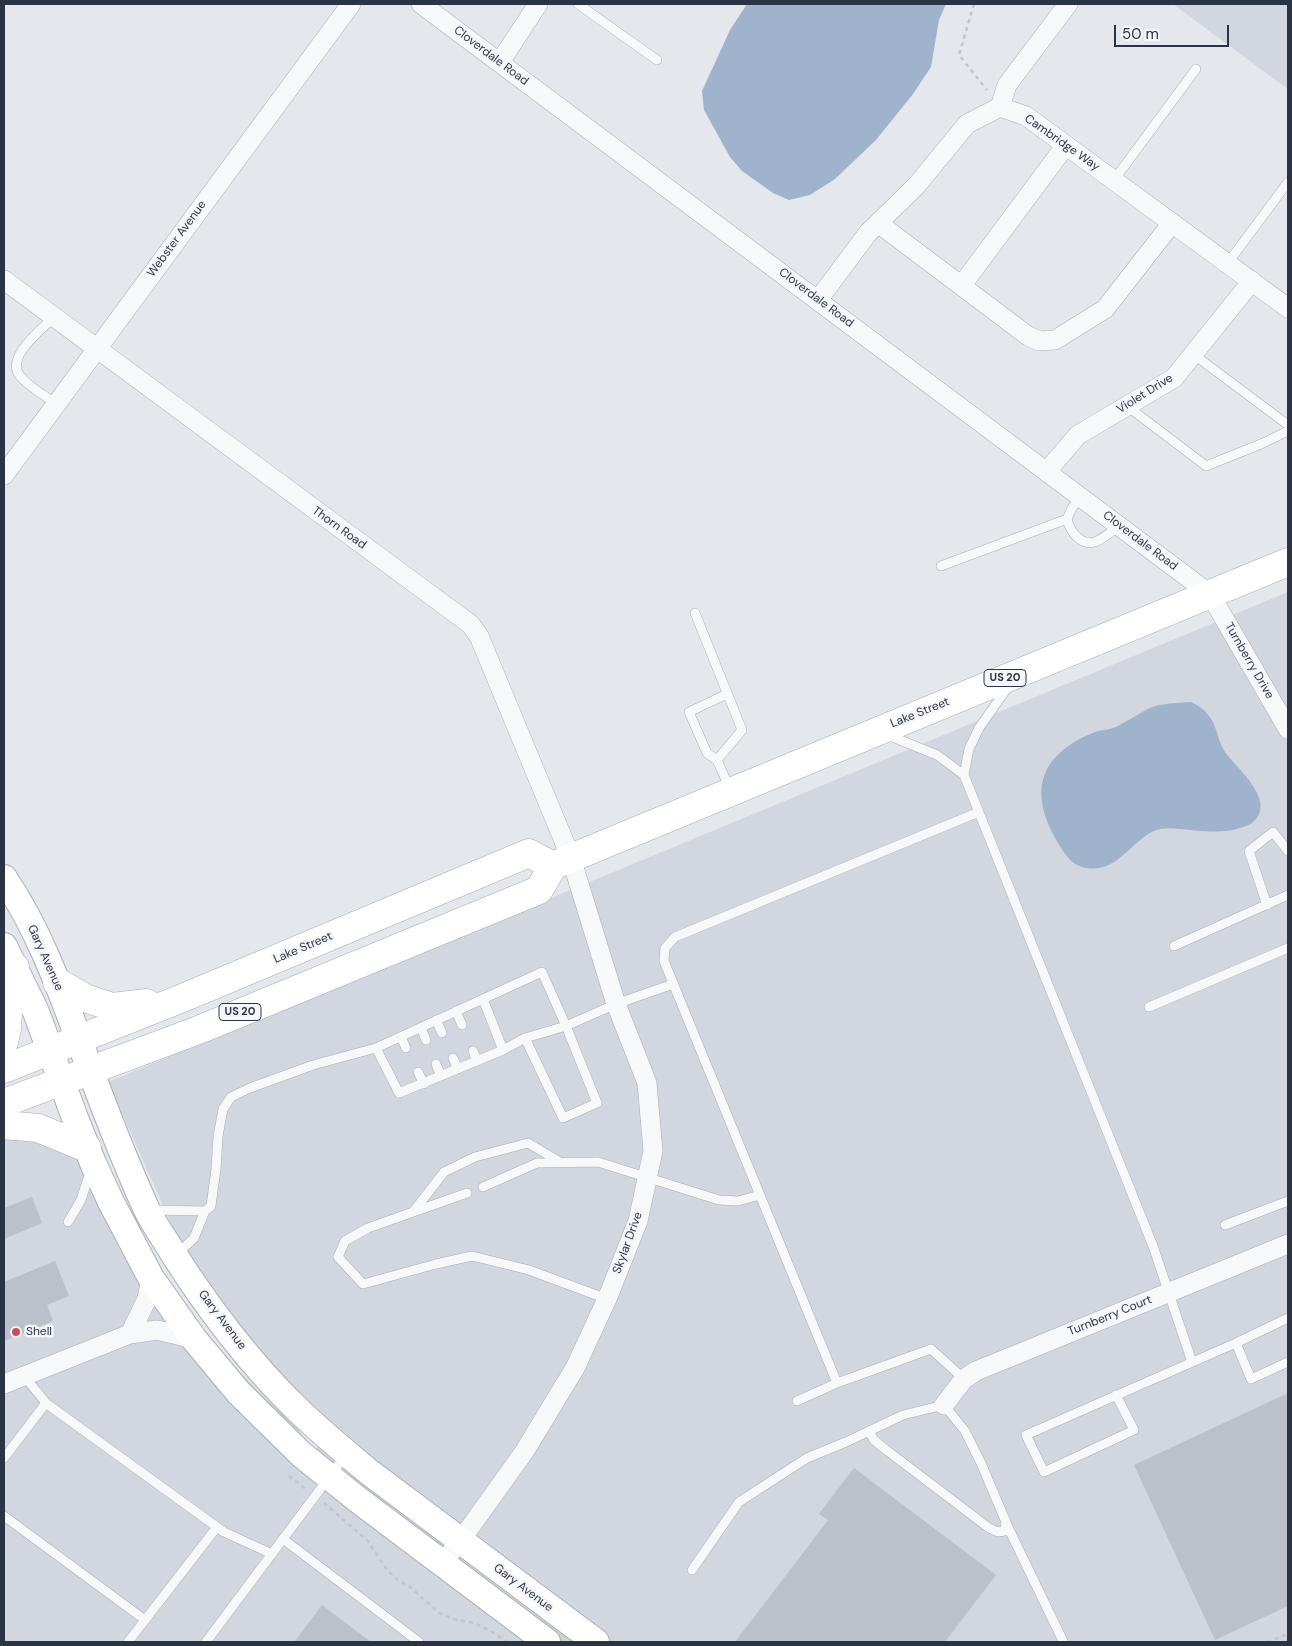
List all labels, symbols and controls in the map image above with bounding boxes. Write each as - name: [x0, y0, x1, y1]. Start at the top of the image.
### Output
- scale bar: [1117, 15, 1232, 47]
- street label: Cloverdale Road: [451, 23, 531, 89]
- text: 50 m: [1122, 24, 1159, 44]
- street label: Cambridge Way: [1022, 112, 1102, 174]
- street label: Webster Avenue: [144, 198, 210, 280]
- street label: Cloverdale Road: [776, 265, 856, 331]
- street label: Violet Drive: [1114, 371, 1176, 417]
- street label: Thorn Road: [309, 504, 369, 552]
- street label: Cloverdale Road: [1100, 508, 1180, 574]
- street label: Turnberry Drive: [1221, 620, 1277, 702]
- road number: US 20: [984, 670, 1026, 686]
- street label: Lake Street: [888, 695, 952, 731]
- street label: Gary Avenue: [24, 923, 66, 993]
- street label: Lake Street: [271, 929, 335, 967]
- road number: US 20: [219, 1004, 261, 1020]
- street label: Skylar Drive: [610, 1210, 646, 1276]
- street label: Gary Avenue: [195, 1287, 249, 1353]
- street label: Turnberry Court: [1066, 1293, 1154, 1339]
- place label: Shell: [26, 1325, 52, 1339]
- marker: Shell: [10, 1326, 22, 1338]
- street label: Gary Avenue: [490, 1561, 556, 1615]

